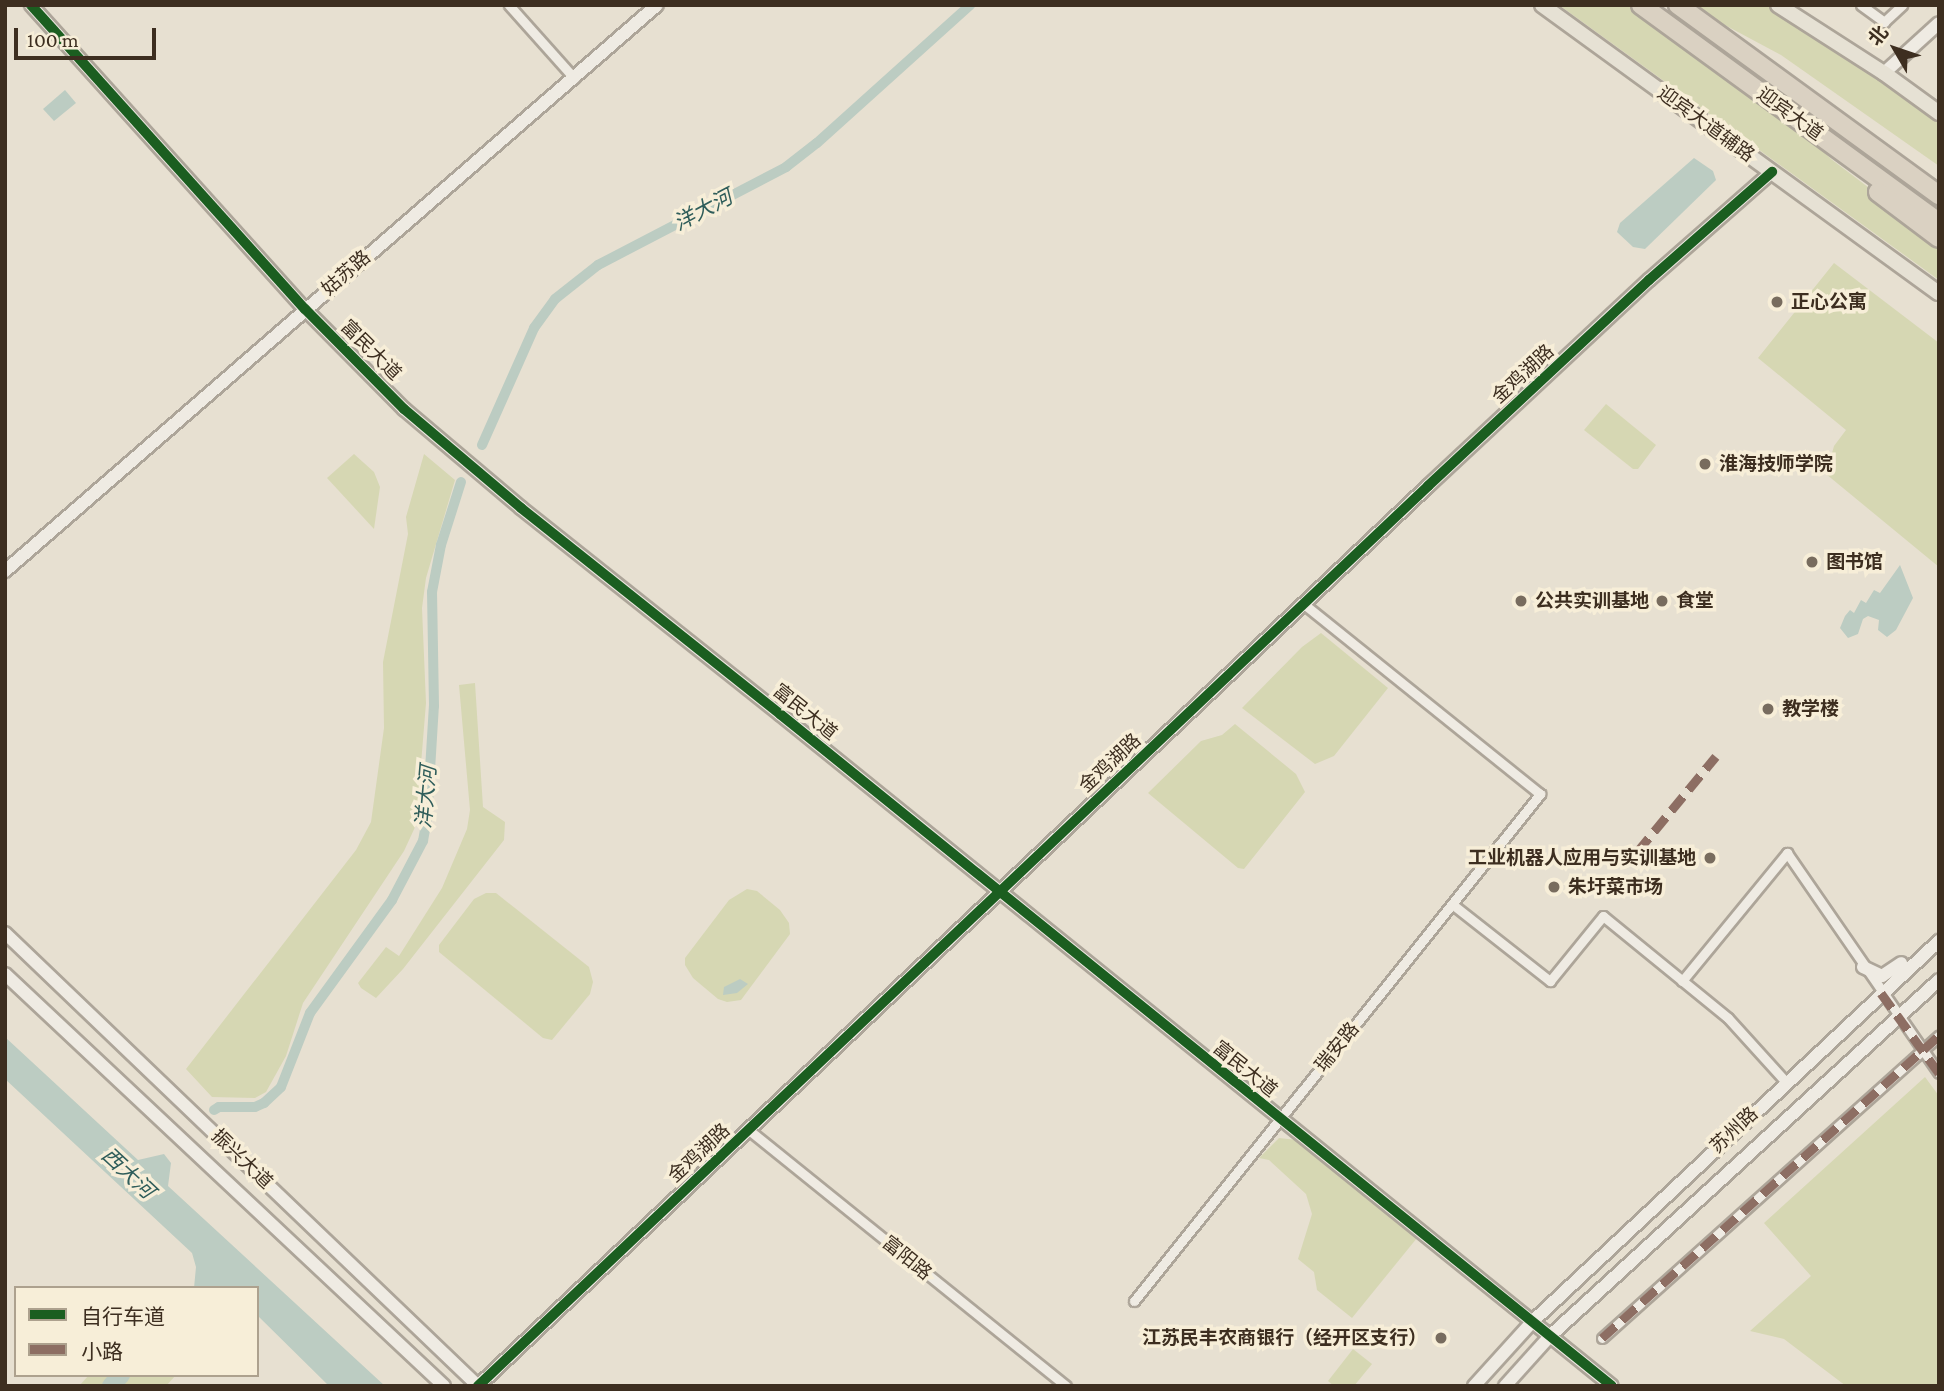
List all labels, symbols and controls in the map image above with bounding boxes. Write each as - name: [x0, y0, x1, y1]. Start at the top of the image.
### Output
- scale bar: [18, 14, 159, 58]
- north arrow: [1860, 14, 1930, 84]
- text: 北: [1864, 21, 1892, 49]
- text: 100 m: [27, 28, 79, 52]
- street label: 迎宾大道辅路: [1653, 81, 1759, 167]
- street label: 迎宾大道: [1753, 82, 1827, 146]
- water label: 洋大河: [669, 184, 737, 236]
- street label: 姑苏路: [317, 246, 375, 300]
- place label: 正心公寓: [1791, 291, 1867, 313]
- marker: 正心公寓: [1769, 294, 1785, 310]
- street label: 富民大道: [336, 315, 406, 385]
- street label: 金鸡湖路: [1487, 340, 1559, 408]
- place label: 淮海技师学院: [1719, 453, 1833, 475]
- marker: 淮海技师学院: [1697, 456, 1713, 472]
- place label: 图书馆: [1826, 551, 1883, 573]
- marker: 图书馆: [1804, 554, 1820, 570]
- place label: 公共实训基地: [1535, 590, 1649, 612]
- place label: 食堂: [1676, 590, 1714, 612]
- marker: 公共实训基地: [1513, 593, 1529, 609]
- marker: 食堂: [1654, 593, 1670, 609]
- street label: 富民大道: [768, 679, 842, 745]
- place label: 教学楼: [1782, 698, 1839, 720]
- marker: 教学楼: [1760, 701, 1776, 717]
- street label: 金鸡湖路: [1074, 729, 1146, 797]
- water label: 洋大河: [411, 765, 441, 829]
- place label: 工业机器人应用与实训基地: [1468, 847, 1696, 869]
- marker: 工业机器人应用与实训基地: [1702, 850, 1718, 866]
- place label: 朱圩菜市场: [1568, 876, 1663, 898]
- marker: 朱圩菜市场: [1546, 879, 1562, 895]
- street label: 瑞安路: [1310, 1018, 1364, 1076]
- street label: 富民大道: [1208, 1036, 1282, 1102]
- street label: 苏州路: [1705, 1102, 1763, 1158]
- street label: 金鸡湖路: [663, 1119, 735, 1187]
- street label: 振兴大道: [207, 1124, 277, 1194]
- water label: 西大河: [96, 1142, 160, 1204]
- street label: 富阳路: [878, 1231, 936, 1285]
- legend: [14, 1286, 259, 1377]
- text: 自行车道: [81, 1305, 165, 1329]
- place label: 江苏民丰农商银行（经开区支行）: [1142, 1327, 1427, 1349]
- marker: 江苏民丰农商银行（经开区支行）: [1433, 1330, 1449, 1346]
- text: 小路: [81, 1340, 123, 1364]

